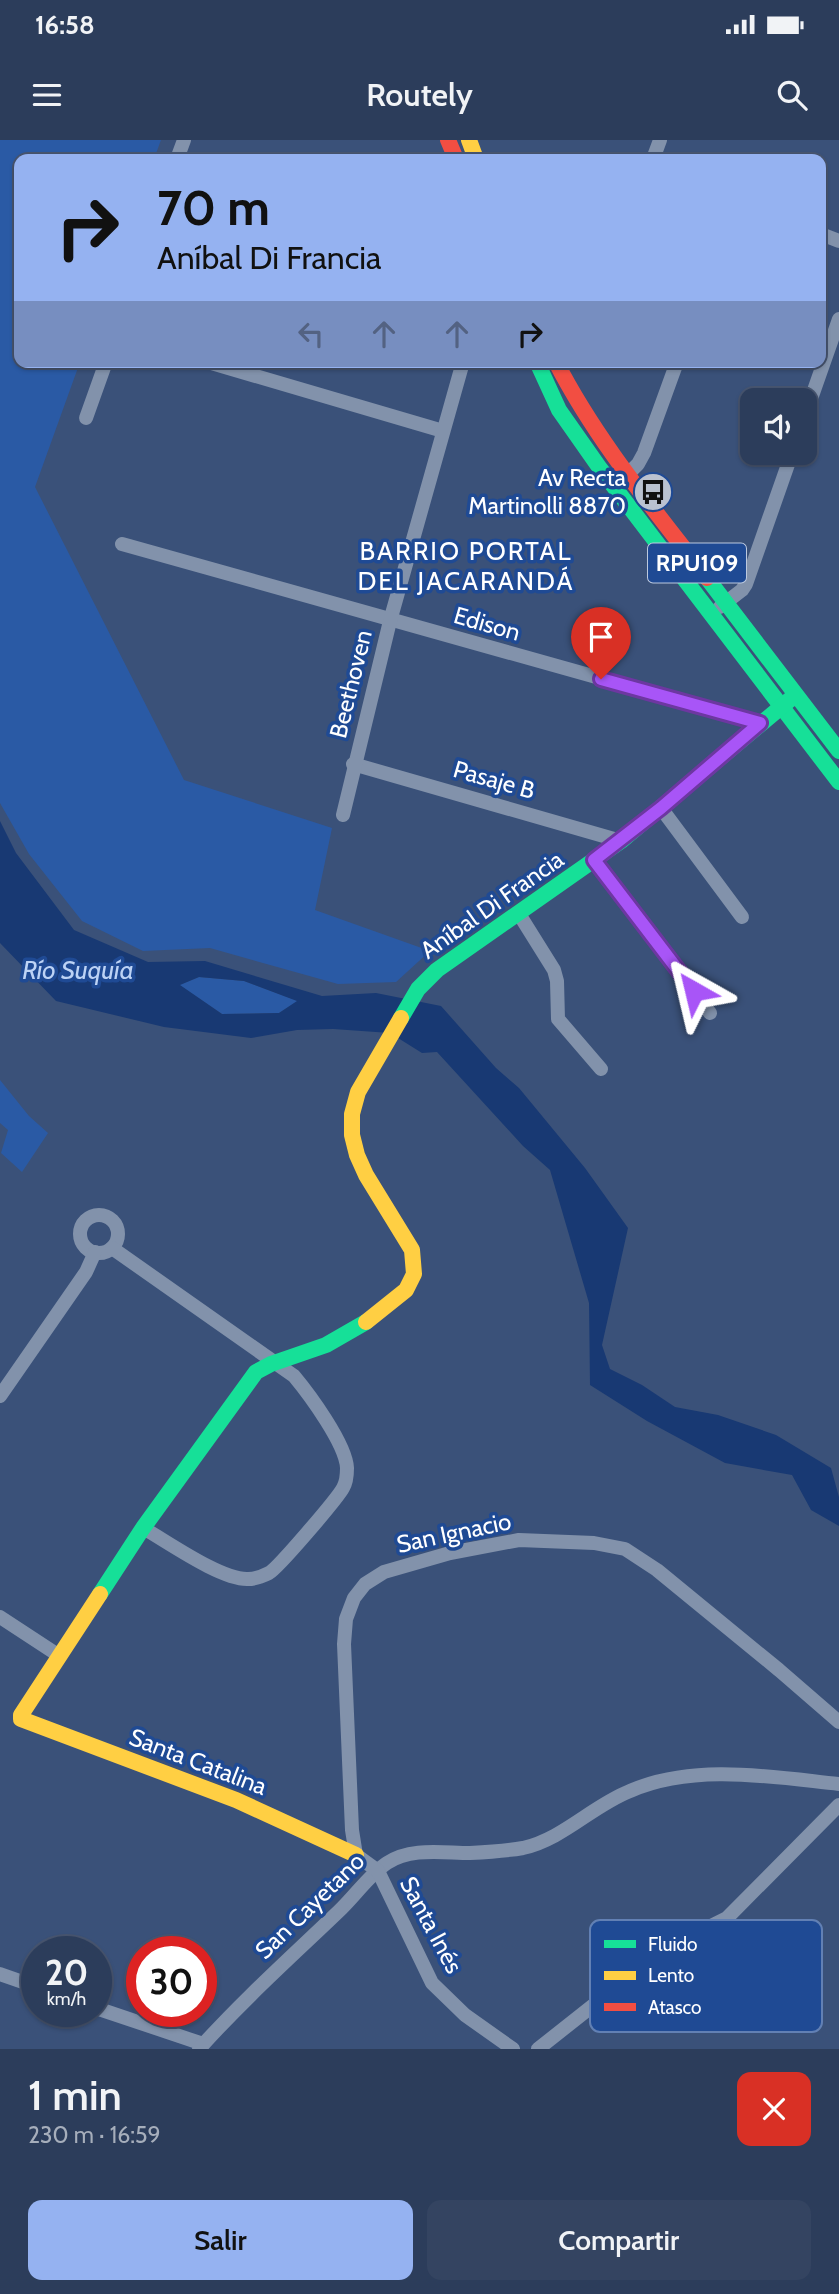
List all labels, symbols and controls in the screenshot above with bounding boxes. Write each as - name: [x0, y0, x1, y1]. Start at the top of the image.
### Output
- text: 16:58: [35, 9, 95, 41]
- text: Routely: [366, 75, 473, 114]
- icon: menu: [28, 76, 66, 114]
- icon: search: [773, 76, 811, 114]
- text: 70 m: [157, 178, 270, 237]
- icon: right: [42, 182, 133, 273]
- text: Aníbal Di Francia: [157, 238, 381, 277]
- icon: left: [292, 315, 330, 353]
- icon: ahead: [365, 315, 403, 353]
- icon: ahead: [438, 315, 476, 353]
- icon: right: [511, 315, 549, 353]
- map controls: [740, 388, 817, 465]
- button: sound: [740, 388, 817, 465]
- place label: Av Recta Martinolli 8870: [468, 463, 626, 520]
- bus stop icon: Av Recta Martinolli 8870: [632, 471, 674, 513]
- district label: BARRIO PORTAL DEL JACARANDÁ: [357, 535, 575, 597]
- road number: RPU109: [648, 544, 746, 582]
- street label: Edison: [451, 600, 524, 647]
- pin: [571, 607, 631, 679]
- icon: arrive: [582, 618, 620, 656]
- street label: Beethoven: [323, 627, 378, 741]
- street label: Pasaje B: [450, 754, 538, 805]
- street label: Aníbal Di Francia: [414, 844, 569, 965]
- water label: Río Suquía: [22, 954, 134, 986]
- position arrow: [657, 954, 731, 1028]
- street label: San Ignacio: [394, 1506, 514, 1559]
- street label: Santa Catalina: [125, 1722, 272, 1801]
- street label: San Cayetano: [249, 1846, 370, 1965]
- street label: Santa Inés: [394, 1871, 469, 1978]
- legend: [590, 1920, 822, 2032]
- text: Fluido: [648, 1933, 697, 1956]
- speed limit sign: 30: [126, 1936, 217, 2027]
- text: 20: [45, 1951, 88, 1994]
- text: Lento: [648, 1964, 694, 1987]
- text: km/h: [47, 1988, 86, 2010]
- text: Atasco: [648, 1996, 702, 2019]
- text: 1 min: [28, 2069, 122, 2121]
- button: close: [737, 2072, 811, 2146]
- text: 230 m · 16:59: [28, 2121, 161, 2149]
- button: Salir: [28, 2200, 413, 2280]
- button: Compartir: [427, 2200, 811, 2280]

